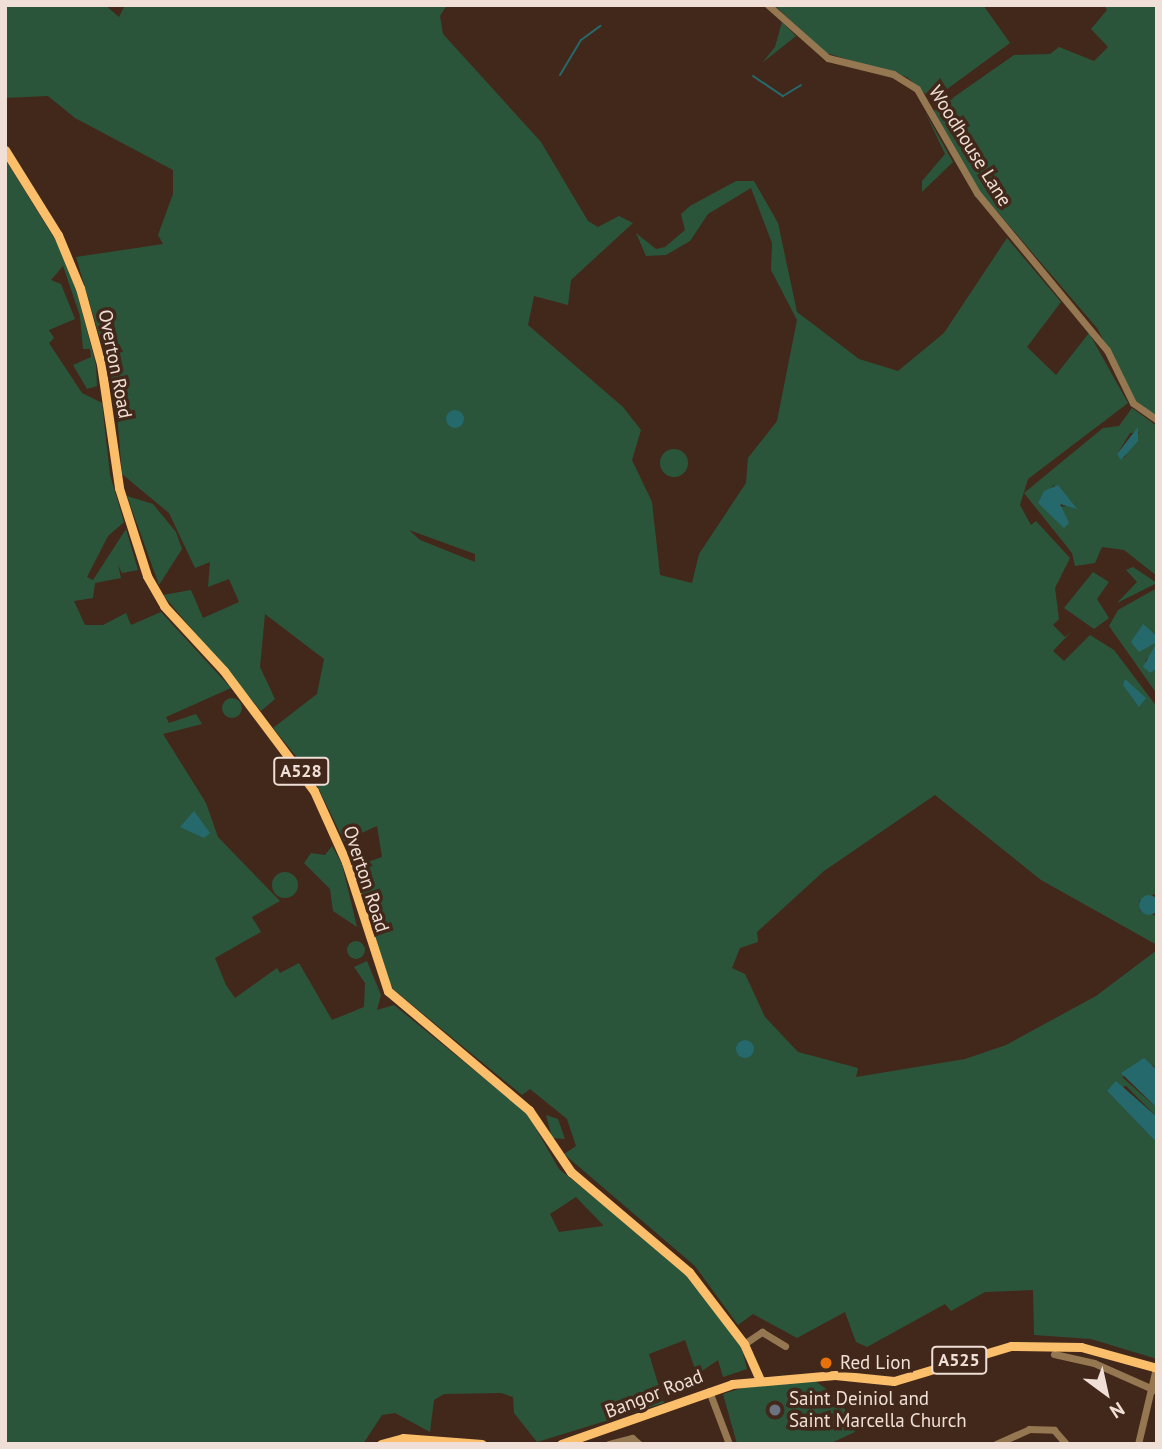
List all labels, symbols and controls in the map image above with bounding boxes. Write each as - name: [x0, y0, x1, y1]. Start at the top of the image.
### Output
- street label: Woodhouse Lane: [924, 81, 1016, 211]
- street label: Overton Road: [93, 308, 137, 420]
- road number: A528: [273, 756, 329, 786]
- street label: Overton Road: [338, 823, 394, 935]
- road number: A525: [931, 1345, 987, 1374]
- place label: Red Lion: [840, 1352, 911, 1374]
- marker: Red Lion: [818, 1355, 834, 1371]
- north arrow: [1071, 1358, 1141, 1428]
- street label: Bangor Road: [602, 1365, 706, 1423]
- place label: Saint Deiniol and Saint Marcella Church: [789, 1388, 967, 1432]
- text: N: [1106, 1397, 1129, 1424]
- marker: Saint Deiniol and Saint Marcella Church: [767, 1402, 783, 1418]

